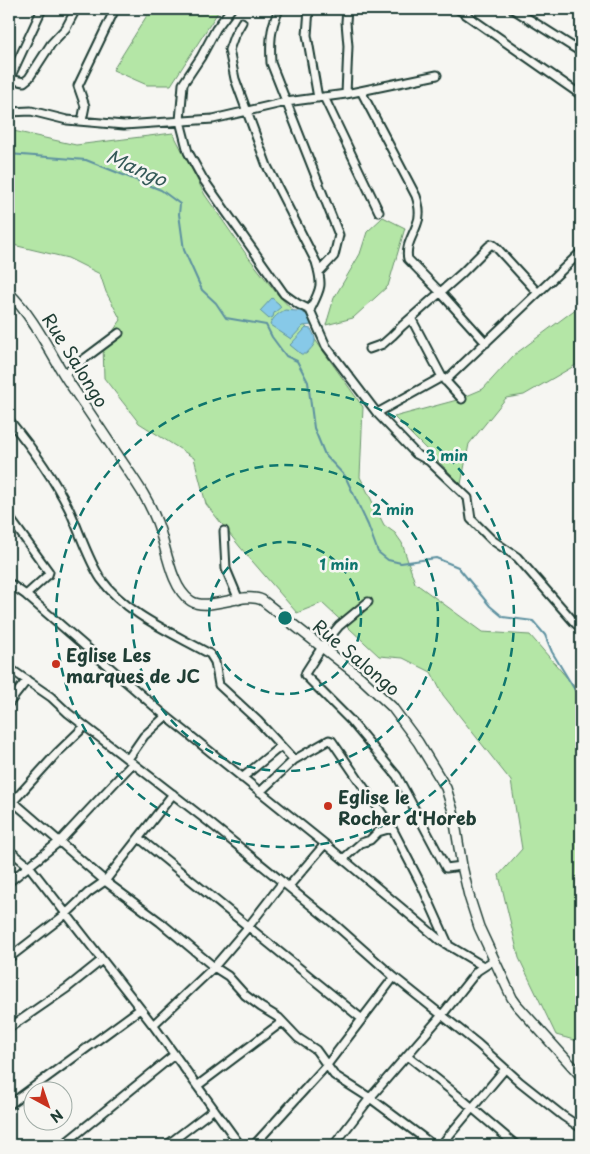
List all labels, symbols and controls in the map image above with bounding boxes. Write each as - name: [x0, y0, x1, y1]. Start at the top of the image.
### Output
- water label: Mango: [102, 141, 173, 193]
- street label: Rue Salongo: [36, 308, 116, 412]
- text: 3 min: [426, 443, 468, 466]
- text: 2 min: [372, 497, 414, 520]
- text: 1 min: [320, 552, 358, 575]
- centre of rings: [276, 609, 294, 627]
- street label: Rue Salongo: [307, 612, 407, 702]
- place label: Eglise Les marques de JC: [66, 641, 200, 689]
- marker: Eglise Les marques de JC: [50, 658, 62, 670]
- place label: Eglise le Rocher d'Horeb: [338, 783, 477, 831]
- marker: Eglise le Rocher d'Horeb: [322, 800, 334, 812]
- north arrow: [22, 1082, 72, 1132]
- text: N: [46, 1105, 68, 1128]

